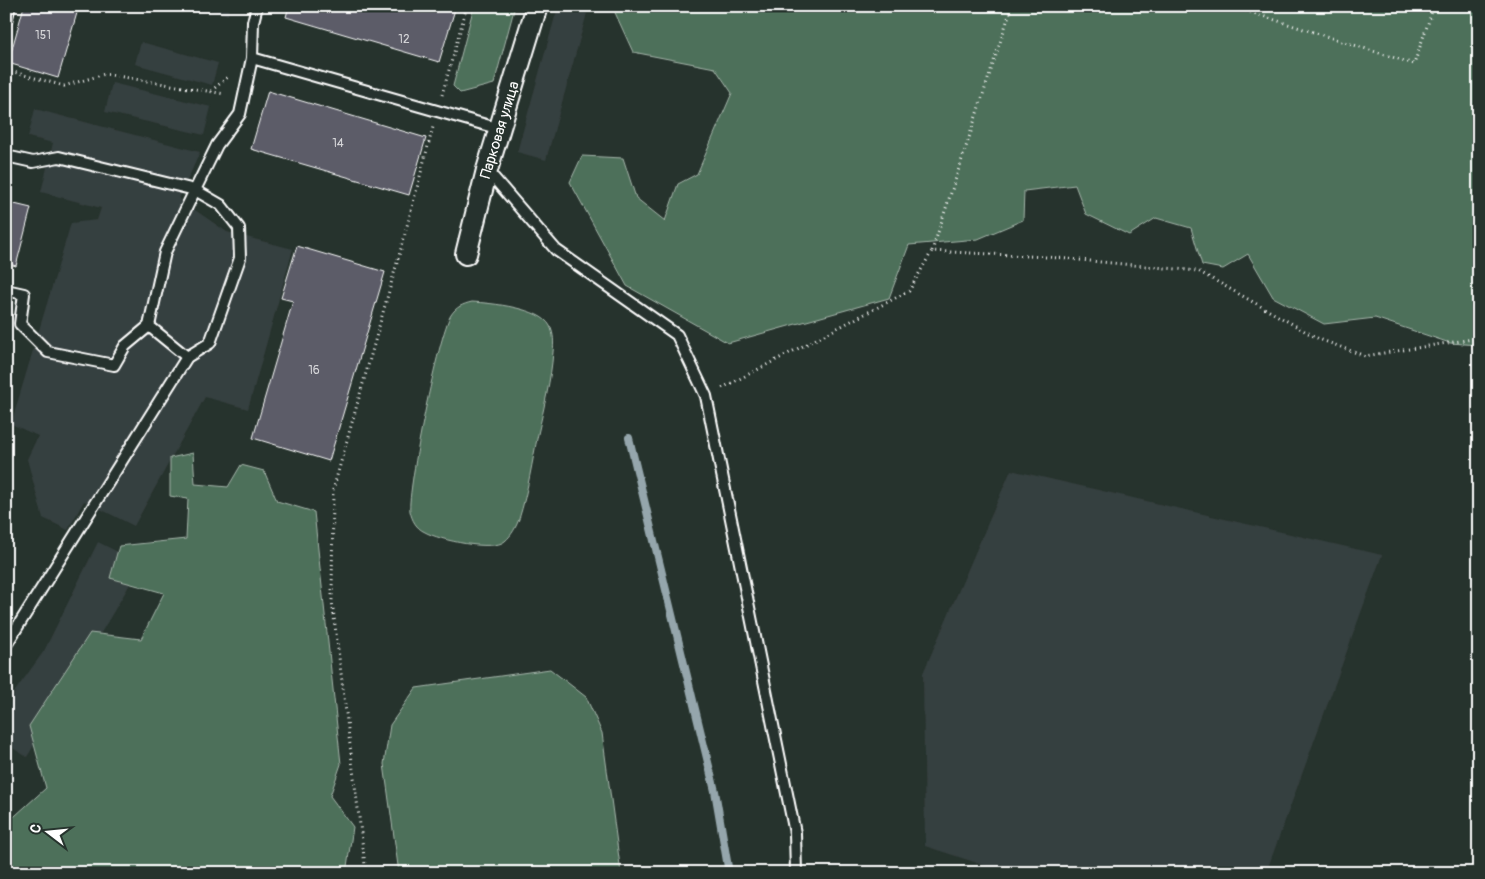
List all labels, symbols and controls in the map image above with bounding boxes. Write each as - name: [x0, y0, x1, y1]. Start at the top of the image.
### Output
- house number: 151: [35, 28, 51, 43]
- house number: 12: [398, 32, 410, 47]
- street label: Парковая улица: [476, 79, 524, 181]
- house number: 14: [332, 136, 344, 151]
- house number: 16: [308, 363, 320, 378]
- north arrow: [22, 806, 72, 856]
- text: С: [27, 822, 45, 835]

